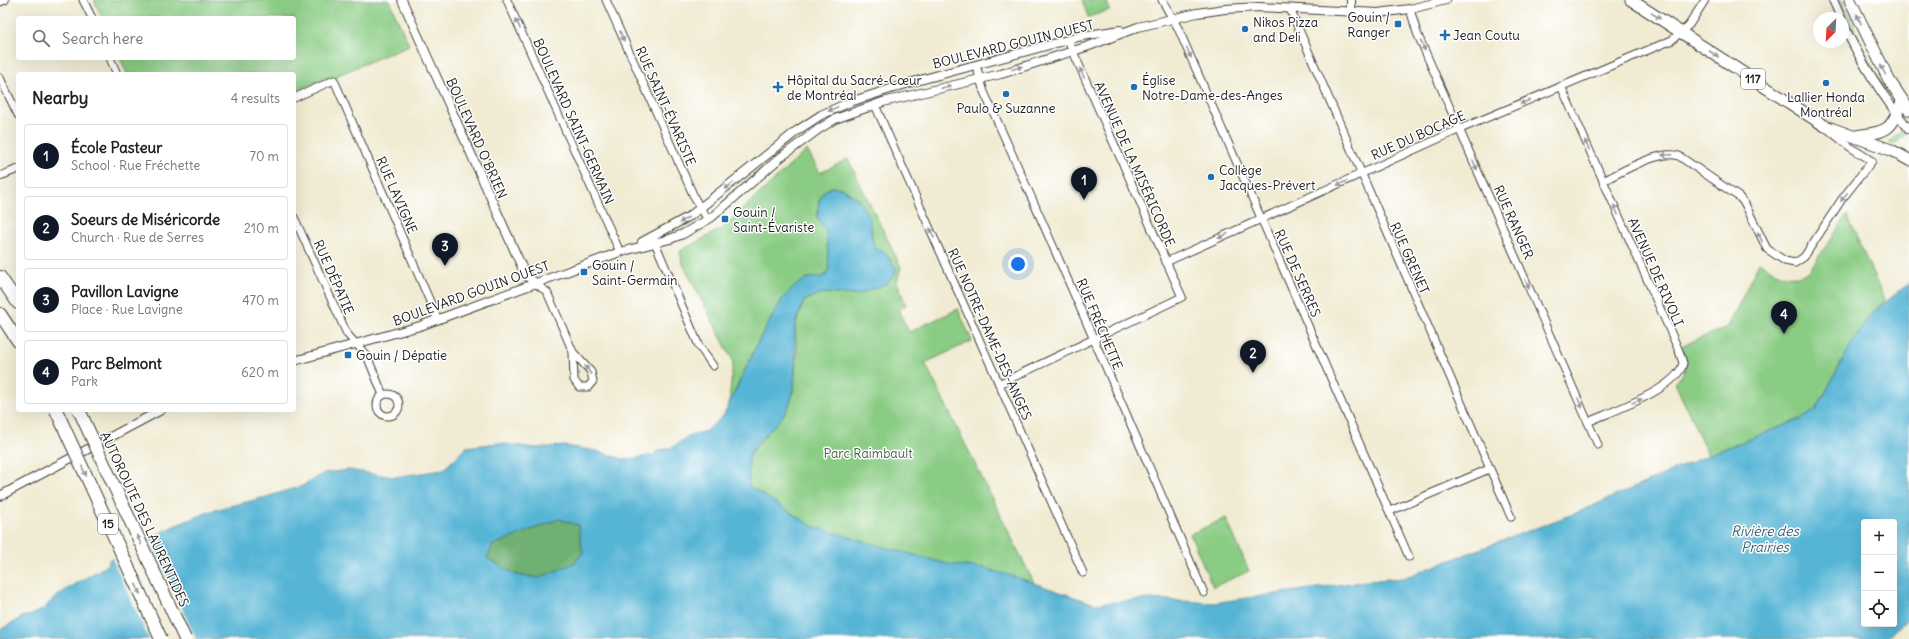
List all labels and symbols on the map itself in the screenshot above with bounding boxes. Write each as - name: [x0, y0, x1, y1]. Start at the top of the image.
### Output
- place label: Gouin / Ranger: [1347, 9, 1391, 41]
- one-way arrow: [1651, 12, 1662, 20]
- north arrow: [1813, 12, 1849, 48]
- one-way arrow: [1855, 12, 1861, 24]
- place label: Nikos Pizza and Deli: [1253, 14, 1318, 46]
- street label: BOULEVARD GOUIN OUEST: [931, 16, 1096, 73]
- one-way arrow: [515, 19, 521, 30]
- marker: Gouin / Ranger: [1393, 19, 1403, 29]
- marker: Nikos Pizza and Deli: [1240, 24, 1250, 34]
- place label: Jean Coutu: [1453, 27, 1520, 44]
- one-way arrow: [619, 30, 625, 42]
- marker: Jean Coutu: [1440, 30, 1450, 40]
- street label: BOULEVARD SAINT-GERMAIN: [529, 36, 618, 207]
- one-way arrow: [1420, 40, 1426, 51]
- street label: RUE SAINT-ÉVARISTE: [631, 43, 701, 169]
- one-way arrow: [1186, 47, 1192, 59]
- one-way arrow: [1709, 50, 1719, 58]
- one-way arrow: [1880, 64, 1886, 76]
- one-way arrow: [1012, 65, 1024, 71]
- one-way arrow: [1079, 67, 1085, 78]
- road number: 117: [1741, 69, 1765, 89]
- place label: Église Notre-Dame-des-Anges: [1142, 71, 1283, 104]
- place label: Hôpital du Sacré-Cœur de Montréal: [787, 72, 923, 104]
- street label: BOULEVARD O'BRIEN: [442, 75, 511, 201]
- marker: Lallier Honda Montréal: [1821, 78, 1831, 88]
- street label: AVENUE DE LA MISÉRICORDE: [1090, 79, 1180, 250]
- marker: Hôpital du Sacré-Cœur de Montréal: [772, 81, 784, 93]
- marker: Église Notre-Dame-des-Anges: [1129, 82, 1139, 92]
- one-way arrow: [940, 83, 952, 89]
- marker: Paulo & Suzanne: [1001, 89, 1011, 99]
- place label: Lallier Honda Montréal: [1787, 89, 1865, 121]
- one-way arrow: [1518, 99, 1530, 105]
- place label: Paulo & Suzanne: [956, 100, 1056, 117]
- one-way arrow: [827, 106, 839, 112]
- street label: RUE DU BOCAGE: [1368, 107, 1468, 164]
- one-way arrow: [1584, 139, 1590, 151]
- one-way arrow: [1661, 152, 1674, 158]
- street label: RUE LAVIGNE: [372, 154, 421, 237]
- one-way arrow: [1472, 159, 1478, 170]
- place label: Collège Jacques-Prévert: [1219, 162, 1316, 194]
- pin: 1: [1071, 167, 1097, 200]
- marker: Collège Jacques-Prévert: [1206, 172, 1216, 182]
- one-way arrow: [1336, 180, 1348, 186]
- one-way arrow: [723, 182, 734, 191]
- street label: RUE RANGER: [1490, 183, 1537, 262]
- one-way arrow: [1840, 191, 1848, 202]
- place label: Gouin / Saint-Évariste: [733, 204, 814, 236]
- one-way arrow: [1613, 205, 1619, 216]
- marker: Gouin / Saint-Évariste: [720, 214, 730, 224]
- street label: AVENUE DE RIVOLI: [1624, 215, 1687, 329]
- one-way arrow: [678, 217, 690, 224]
- street label: RUE GRENET: [1386, 220, 1433, 297]
- street label: RUE DE SERRES: [1271, 227, 1324, 320]
- one-way arrow: [929, 228, 935, 239]
- one-way arrow: [1757, 232, 1763, 243]
- pin: 3: [432, 233, 458, 266]
- one-way arrow: [1218, 233, 1229, 240]
- street label: RUE DÉPATIE: [310, 237, 359, 318]
- street label: RUE NOTRE-DAME-DES-ANGES: [944, 246, 1035, 423]
- your location: [1008, 254, 1028, 274]
- street label: BOULEVARD GOUIN OUEST: [391, 257, 552, 330]
- place label: Gouin / Saint-Germain: [592, 257, 678, 289]
- marker: Gouin / Saint-Germain: [579, 267, 589, 277]
- street label: RUE FRÉCHETTE: [1073, 276, 1127, 373]
- one-way arrow: [1525, 278, 1531, 290]
- pin: 4: [1771, 301, 1797, 334]
- pin: 2: [1240, 340, 1266, 373]
- place label: Gouin / Dépatie: [356, 347, 447, 364]
- marker: Gouin / Dépatie: [343, 350, 353, 360]
- one-way arrow: [584, 364, 592, 375]
- one-way arrow: [1577, 397, 1583, 408]
- one-way arrow: [1631, 397, 1643, 403]
- street label: AUTOROUTE DES LAURENTIDES: [96, 429, 193, 609]
- park label: Parc Raimbault: [823, 445, 913, 462]
- one-way arrow: [81, 465, 87, 476]
- road number: 15: [98, 514, 118, 534]
- water label: Rivière des Prairies: [1731, 522, 1801, 556]
- one-way arrow: [136, 534, 142, 546]
- one-way arrow: [135, 583, 141, 594]

